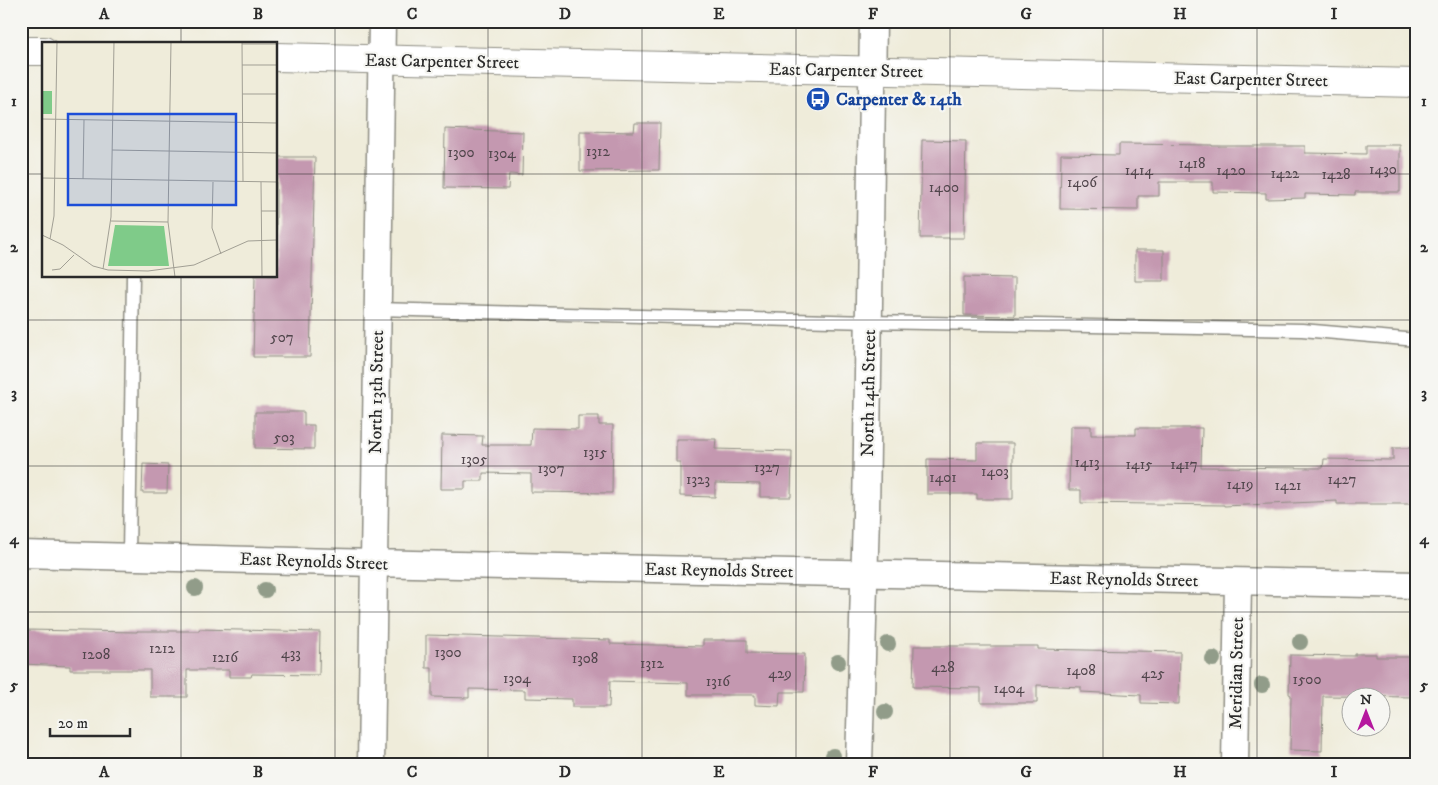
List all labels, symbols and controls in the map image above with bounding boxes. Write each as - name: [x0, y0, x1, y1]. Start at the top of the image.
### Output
- text: A: [98, 4, 110, 24]
- text: B: [253, 4, 263, 24]
- text: C: [407, 4, 417, 24]
- text: D: [559, 4, 571, 24]
- text: E: [713, 4, 725, 24]
- text: F: [868, 4, 878, 24]
- text: G: [1020, 4, 1032, 24]
- text: H: [1173, 4, 1187, 24]
- text: I: [1331, 4, 1338, 24]
- inset map: [42, 42, 278, 278]
- street label: East Carpenter Street: [365, 50, 520, 74]
- street label: East Carpenter Street: [769, 59, 924, 83]
- street label: East Carpenter Street: [1174, 68, 1329, 92]
- bus stop icon: Carpenter & 14th: [805, 86, 831, 112]
- place label: Carpenter & 14th: [836, 89, 962, 111]
- text: 1: [11, 91, 17, 111]
- text: 1: [1421, 91, 1427, 111]
- house number: 1312: [586, 142, 611, 161]
- house number: 1300: [447, 143, 475, 162]
- house number: 1304: [488, 144, 516, 163]
- house number: 1418: [1178, 154, 1206, 173]
- house number: 1430: [1369, 160, 1397, 179]
- house number: 1414: [1125, 161, 1154, 180]
- house number: 1420: [1216, 161, 1246, 180]
- house number: 1422: [1271, 164, 1300, 183]
- house number: 1428: [1321, 165, 1351, 184]
- house number: 1406: [1067, 173, 1098, 192]
- house number: 1400: [929, 178, 959, 197]
- text: 2: [10, 237, 19, 257]
- text: 2: [1420, 237, 1429, 257]
- house number: 507: [270, 328, 294, 347]
- street label: North 14th Street: [857, 329, 881, 457]
- street label: North 13th Street: [365, 330, 389, 454]
- text: 3: [11, 383, 17, 403]
- text: 3: [1421, 383, 1427, 403]
- house number: 503: [273, 428, 295, 447]
- house number: 1315: [583, 443, 608, 462]
- house number: 1305: [461, 450, 488, 469]
- house number: 1413: [1074, 453, 1100, 472]
- house number: 1415: [1125, 455, 1153, 474]
- house number: 1417: [1170, 455, 1198, 474]
- house number: 1327: [754, 458, 780, 477]
- house number: 1307: [537, 459, 565, 478]
- house number: 1403: [981, 462, 1009, 481]
- house number: 1401: [929, 468, 957, 487]
- house number: 1323: [686, 470, 710, 489]
- house number: 1427: [1327, 470, 1357, 489]
- house number: 1419: [1226, 475, 1254, 494]
- house number: 1421: [1274, 476, 1302, 495]
- text: 4: [8, 529, 19, 549]
- text: 4: [1418, 529, 1429, 549]
- street label: East Reynolds Street: [239, 548, 389, 576]
- street label: East Reynolds Street: [644, 559, 794, 583]
- street label: East Reynolds Street: [1049, 568, 1199, 592]
- street label: Meridian Street: [1225, 617, 1249, 729]
- house number: 1212: [149, 639, 176, 658]
- house number: 1300: [434, 643, 462, 662]
- house number: 433: [281, 644, 301, 663]
- house number: 1208: [82, 645, 110, 664]
- house number: 1216: [212, 648, 239, 667]
- house number: 1308: [572, 649, 598, 668]
- house number: 1312: [640, 654, 665, 673]
- house number: 428: [931, 658, 955, 677]
- house number: 1408: [1066, 661, 1096, 680]
- house number: 429: [768, 664, 792, 683]
- house number: 425: [1141, 664, 1165, 683]
- house number: 1304: [503, 669, 531, 688]
- house number: 1500: [1292, 670, 1322, 689]
- house number: 1316: [706, 672, 731, 691]
- text: 5: [9, 675, 18, 695]
- text: 5: [1419, 675, 1428, 695]
- house number: 1404: [994, 679, 1025, 698]
- north arrow: [1340, 688, 1390, 738]
- text: N: [1360, 691, 1372, 709]
- scale bar: [50, 705, 130, 737]
- text: 20 m: [58, 714, 88, 733]
- text: A: [98, 762, 110, 782]
- text: B: [253, 762, 263, 782]
- text: C: [407, 762, 417, 782]
- text: D: [559, 762, 571, 782]
- text: E: [713, 762, 725, 782]
- text: F: [868, 762, 878, 782]
- text: G: [1020, 762, 1032, 782]
- text: H: [1173, 762, 1187, 782]
- text: I: [1331, 762, 1338, 782]

